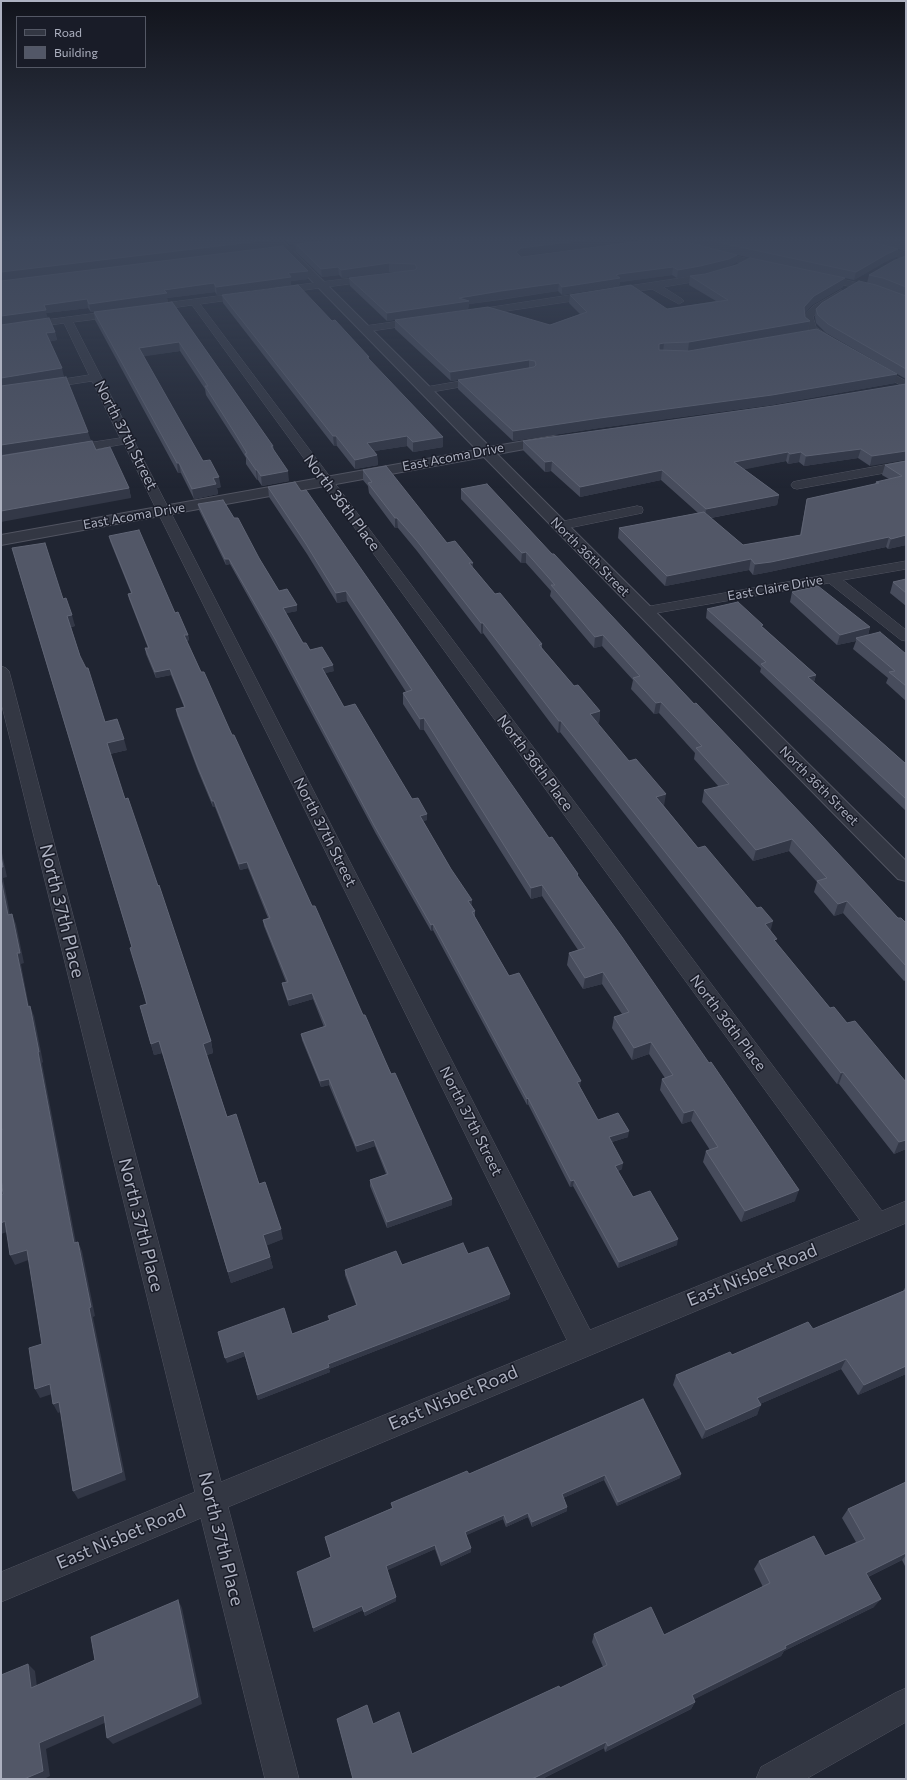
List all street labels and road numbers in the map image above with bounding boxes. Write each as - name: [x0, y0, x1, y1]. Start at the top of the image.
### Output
- street label: North 37th Street: [91, 377, 161, 493]
- street label: East Acoma Drive: [401, 440, 505, 474]
- street label: North 36th Place: [300, 451, 384, 555]
- street label: East Acoma Drive: [82, 499, 186, 533]
- street label: North 36th Street: [547, 514, 633, 600]
- street label: East Claire Drive: [726, 572, 824, 604]
- street label: North 36th Place: [493, 711, 577, 815]
- street label: North 36th Street: [776, 743, 862, 829]
- street label: North 37th Street: [290, 774, 360, 890]
- street label: North 37th Place: [35, 842, 89, 980]
- street label: North 36th Place: [686, 971, 770, 1075]
- street label: North 37th Street: [436, 1063, 506, 1179]
- street label: North 37th Place: [114, 1156, 168, 1294]
- street label: East Nisbet Road: [684, 1239, 820, 1311]
- street label: East Nisbet Road: [385, 1361, 521, 1435]
- street label: North 37th Place: [194, 1470, 248, 1608]
- street label: East Nisbet Road: [53, 1500, 189, 1574]

